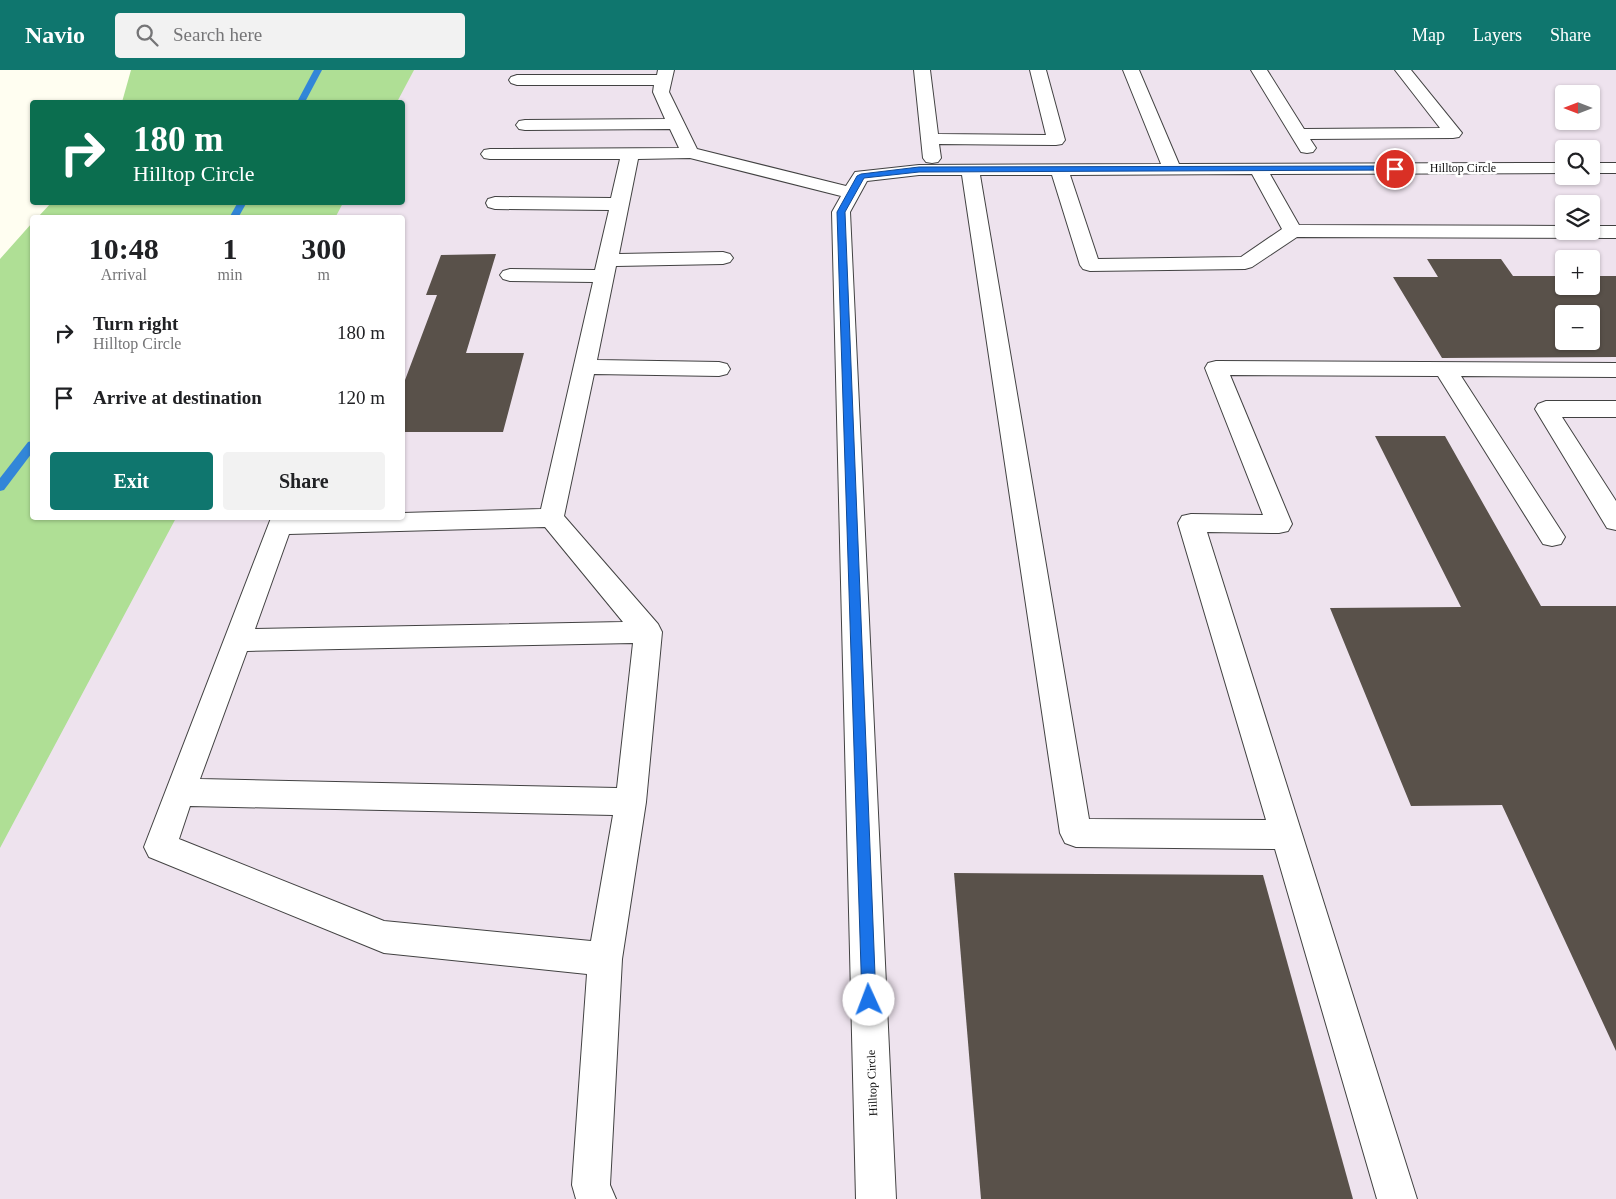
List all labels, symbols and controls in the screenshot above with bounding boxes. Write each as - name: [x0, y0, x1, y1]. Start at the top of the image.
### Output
- search box: [115, 13, 465, 58]
- icon: search: [133, 21, 161, 49]
- text: Navio: [25, 22, 85, 48]
- text: Search here: [173, 24, 262, 45]
- text: Map: [1412, 25, 1445, 45]
- text: Layers: [1473, 25, 1522, 45]
- text: Share: [1550, 25, 1591, 45]
- north arrow: [1555, 85, 1600, 130]
- map controls: [1555, 85, 1600, 350]
- icon: right: [50, 120, 115, 185]
- text: 180 m: [133, 120, 223, 159]
- button: search: [1555, 140, 1600, 185]
- pin: [1374, 148, 1416, 190]
- icon: arrive: [1381, 155, 1409, 183]
- text: Hilltop Circle: [133, 161, 255, 186]
- street label: Hilltop Circle: [1430, 161, 1496, 175]
- button: layers: [1555, 195, 1600, 240]
- text: 10:48: [89, 232, 159, 265]
- text: 1: [222, 232, 237, 265]
- text: 300: [301, 232, 346, 265]
- button: +: [1555, 250, 1600, 295]
- text: Arrival: [101, 266, 147, 283]
- text: min: [218, 266, 242, 283]
- text: m: [317, 266, 330, 283]
- button: −: [1555, 305, 1600, 350]
- text: Turn right: [93, 313, 178, 334]
- icon: right: [50, 319, 78, 347]
- text: 180 m: [337, 322, 385, 343]
- text: Hilltop Circle: [93, 335, 181, 352]
- icon: arrive: [50, 384, 78, 412]
- text: Arrive at destination: [93, 387, 262, 408]
- text: 120 m: [337, 387, 385, 408]
- button: Exit: [50, 452, 213, 510]
- button: Share: [223, 452, 385, 510]
- position arrow: [842, 973, 894, 1025]
- street label: Hilltop Circle: [864, 1050, 880, 1116]

